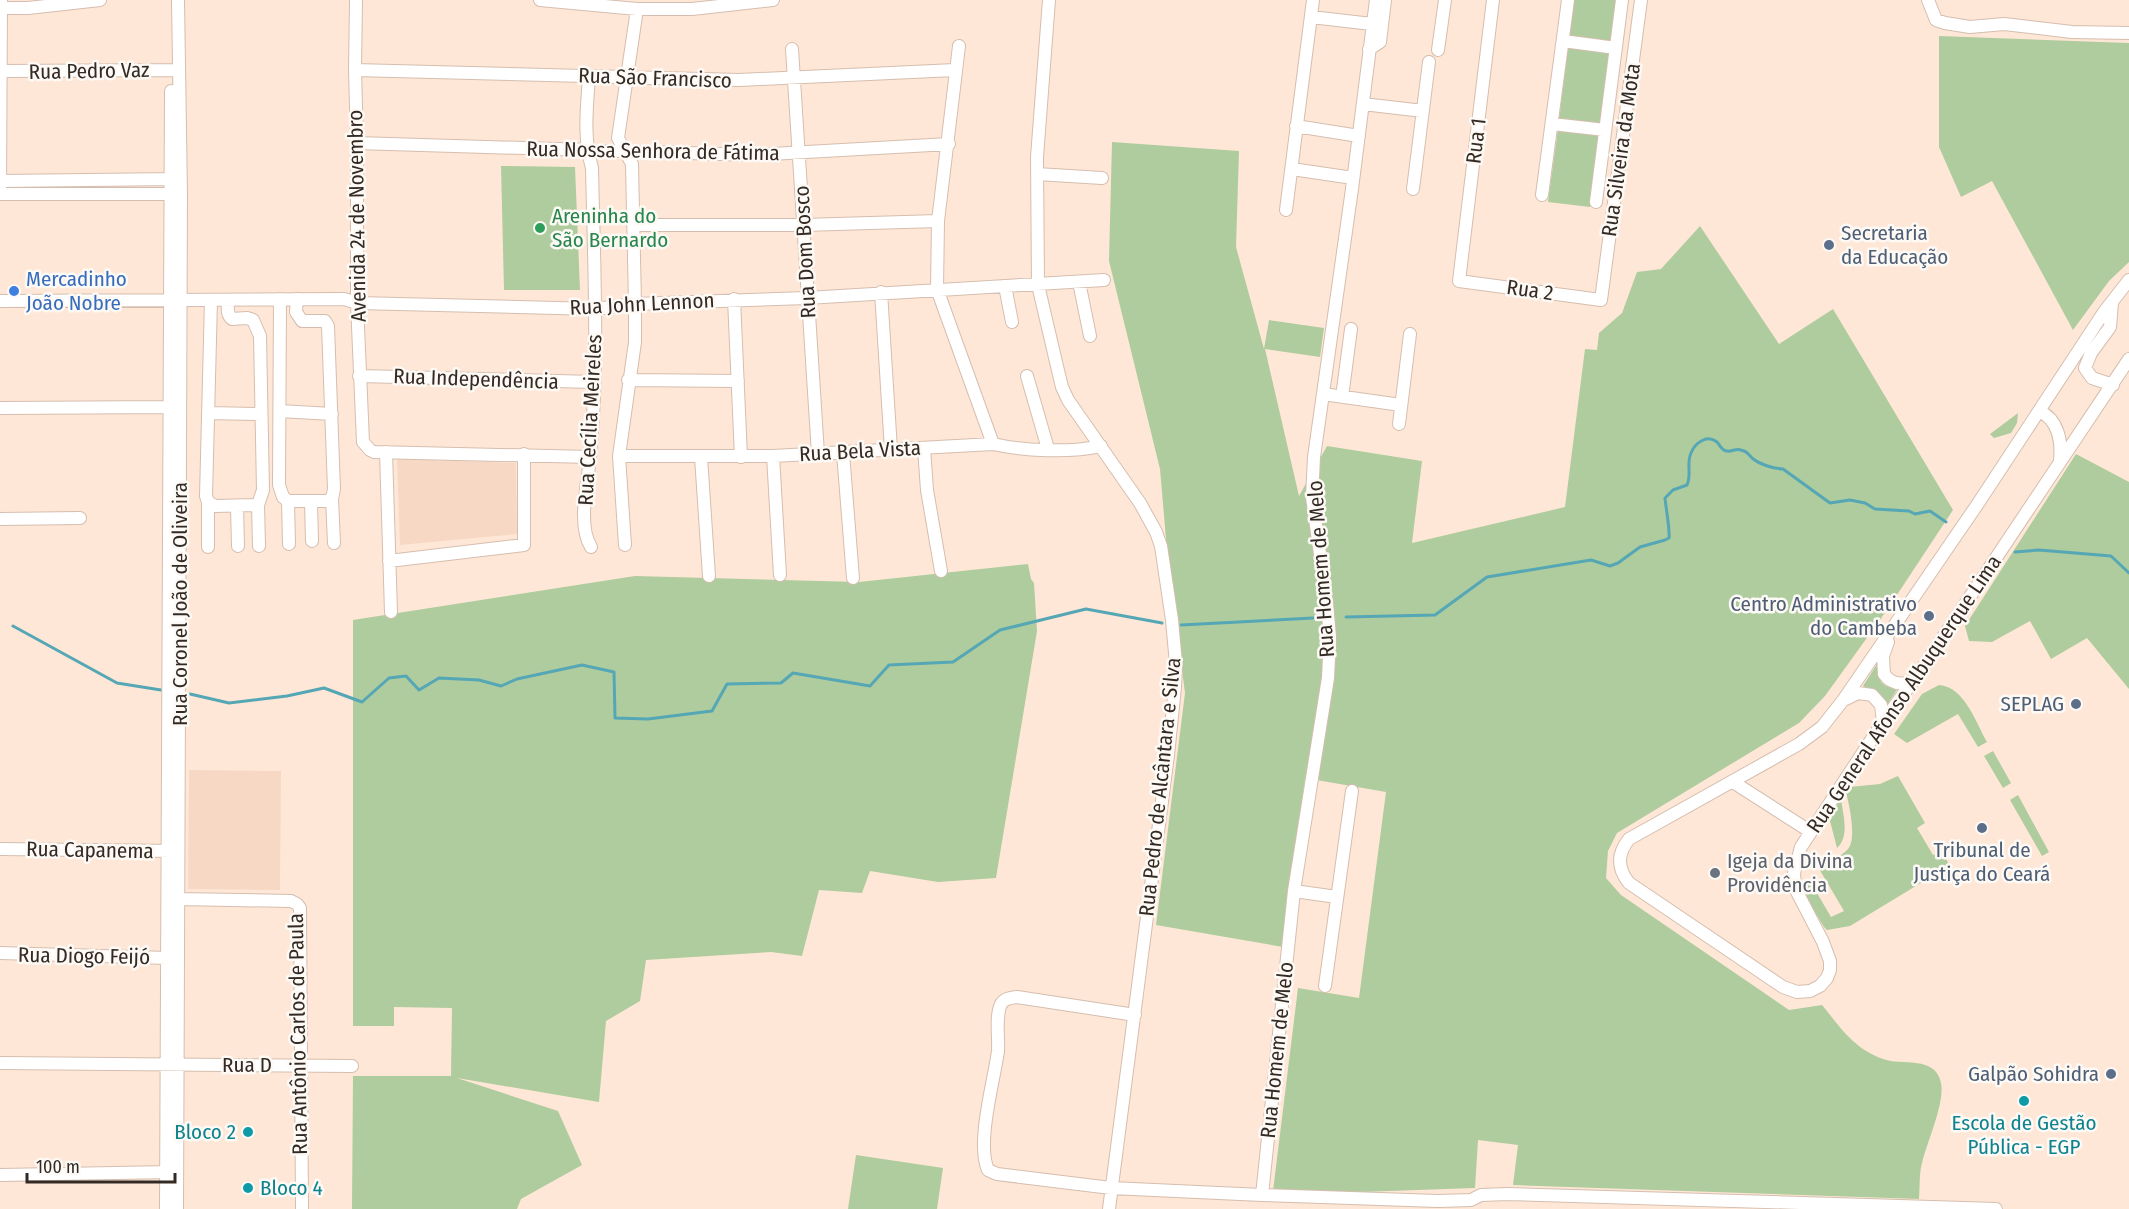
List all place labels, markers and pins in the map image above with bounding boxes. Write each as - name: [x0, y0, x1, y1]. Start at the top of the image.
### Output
- place label: Areninha do São Bernardo: [552, 203, 668, 253]
- place label: Secretaria da Educação: [1841, 220, 1948, 270]
- marker: Areninha do São Bernardo: [533, 221, 547, 235]
- marker: Secretaria da Educação: [1822, 238, 1836, 252]
- place label: Mercadinho João Nobre: [26, 266, 127, 316]
- marker: Mercadinho João Nobre: [7, 284, 21, 298]
- place label: Centro Administrativo do Cambeba: [1730, 591, 1917, 641]
- marker: Centro Administrativo do Cambeba: [1922, 609, 1936, 623]
- place label: SEPLAG: [2001, 691, 2064, 717]
- marker: SEPLAG: [2069, 697, 2083, 711]
- marker: Tribunal de Justiça do Ceará: [1975, 821, 1989, 835]
- place label: Tribunal de Justiça do Ceará: [1914, 837, 2050, 887]
- place label: Igeja da Divina Providência: [1727, 848, 1853, 898]
- marker: Igeja da Divina Providência: [1708, 866, 1722, 880]
- place label: Galpão Sohidra: [1968, 1061, 2099, 1087]
- marker: Galpão Sohidra: [2104, 1067, 2118, 1081]
- marker: Escola de Gestão Pública - EGP: [2017, 1094, 2031, 1108]
- place label: Escola de Gestão Pública - EGP: [1951, 1110, 2097, 1160]
- place label: Bloco 2: [174, 1119, 236, 1145]
- marker: Bloco 2: [241, 1125, 255, 1139]
- place label: Bloco 4: [260, 1175, 323, 1201]
- marker: Bloco 4: [241, 1181, 255, 1195]

